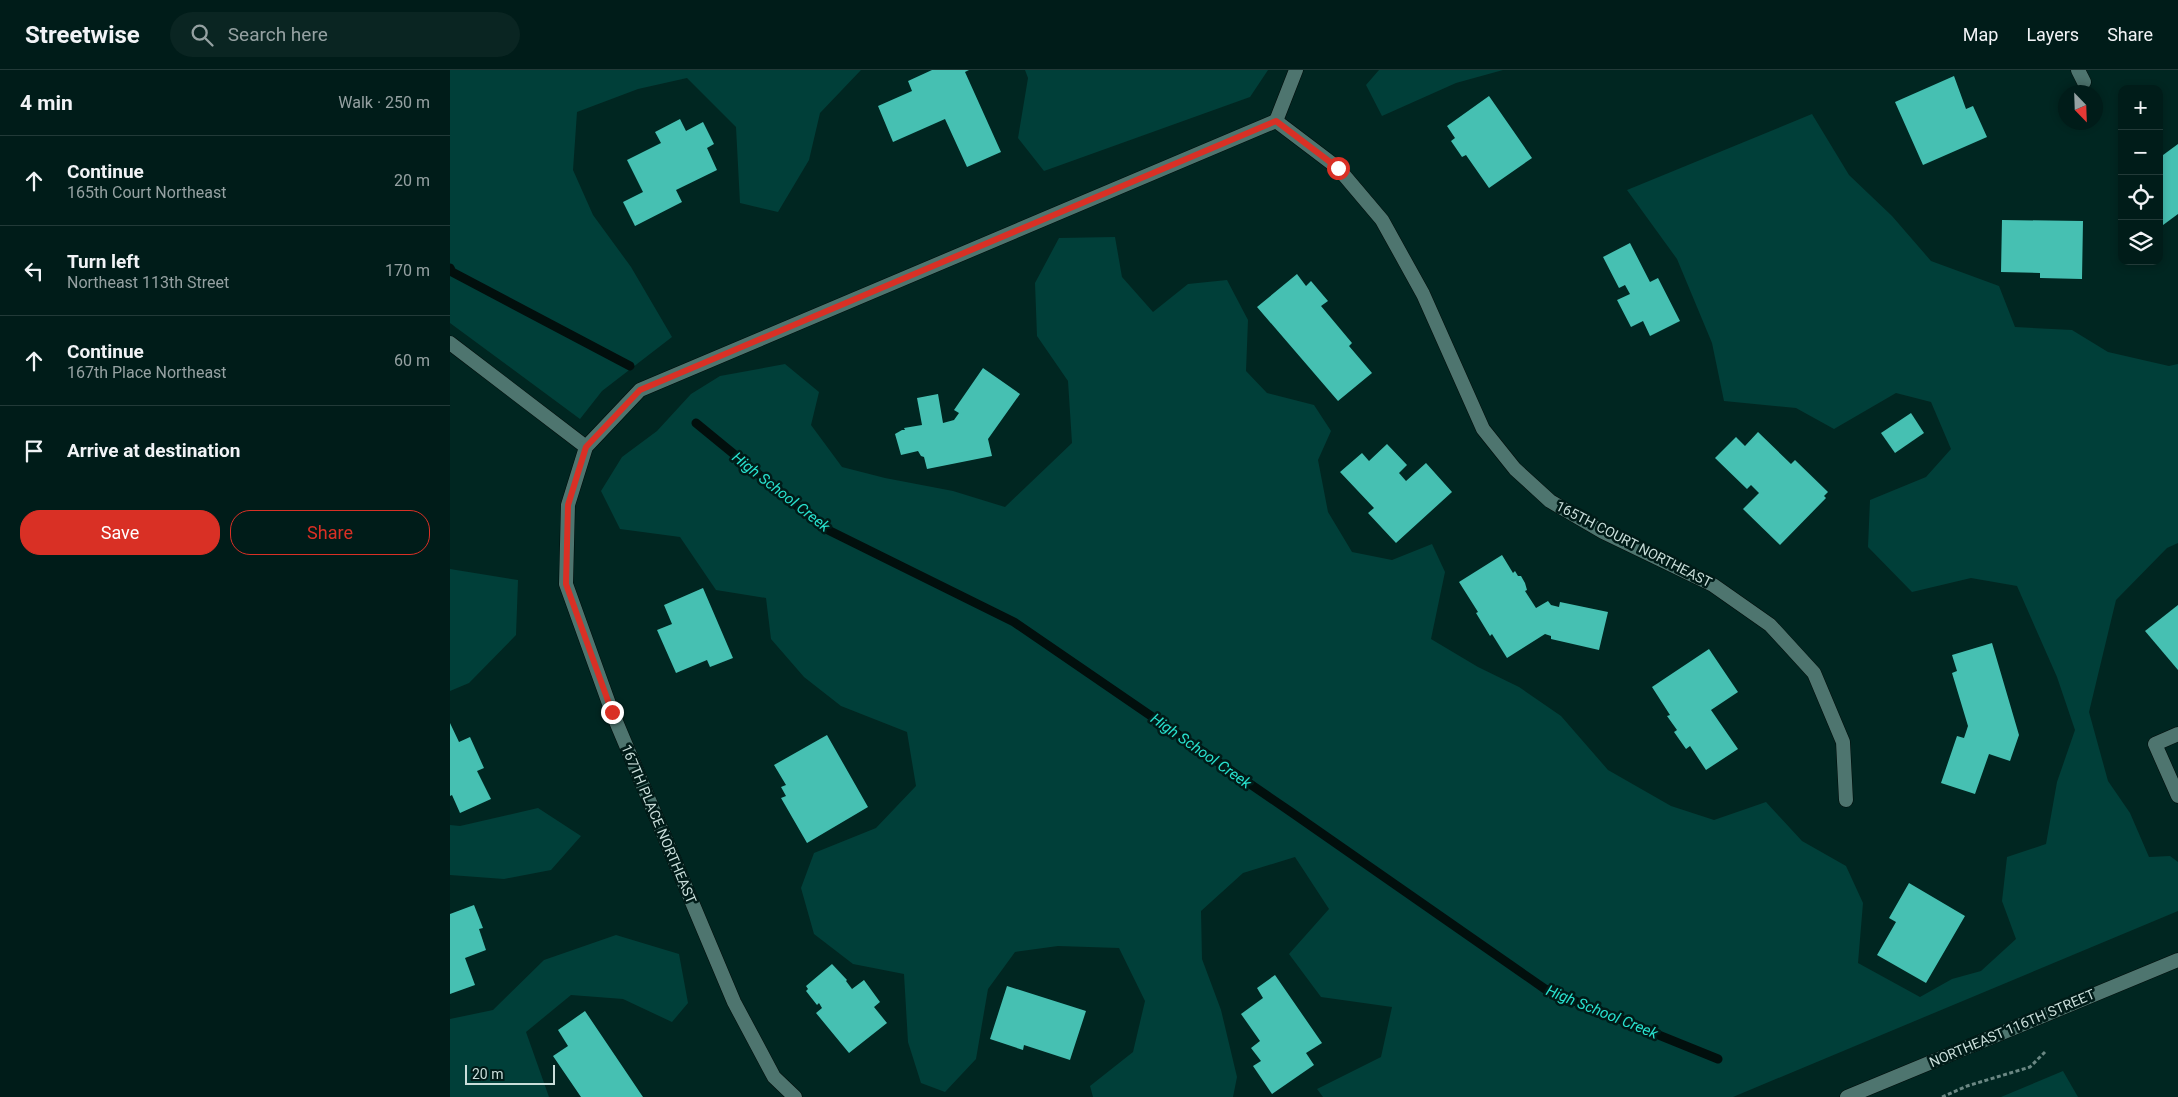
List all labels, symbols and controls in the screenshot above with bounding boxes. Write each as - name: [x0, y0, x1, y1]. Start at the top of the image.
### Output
- search box: [170, 12, 520, 57]
- text: Streetwise: [25, 21, 140, 49]
- icon: search: [188, 21, 216, 49]
- text: Search here: [228, 23, 328, 46]
- text: Map: [1963, 24, 1998, 45]
- text: Layers: [2026, 24, 2079, 45]
- text: Share: [2107, 24, 2153, 45]
- north arrow: [2058, 85, 2103, 130]
- map controls: [2118, 85, 2163, 265]
- button: +: [2118, 85, 2163, 130]
- text: 4 min: [20, 91, 73, 115]
- text: Walk · 250 m: [338, 93, 430, 112]
- button: −: [2118, 130, 2163, 175]
- route start: [1327, 157, 1350, 180]
- text: Continue: [67, 160, 144, 183]
- icon: ahead: [20, 167, 48, 195]
- text: 20 m: [394, 171, 430, 190]
- button: locate: [2118, 175, 2163, 220]
- text: 165th Court Northeast: [67, 183, 226, 202]
- button: layers: [2118, 220, 2163, 265]
- text: Turn left: [67, 250, 140, 273]
- icon: left: [20, 257, 48, 285]
- text: 170 m: [385, 261, 430, 280]
- text: Northeast 113th Street: [67, 273, 229, 292]
- text: Continue: [67, 340, 144, 363]
- icon: ahead: [20, 347, 48, 375]
- text: 60 m: [394, 351, 430, 370]
- text: 167th Place Northeast: [67, 363, 227, 382]
- icon: arrive: [20, 437, 48, 465]
- text: Arrive at destination: [67, 439, 240, 462]
- water label: High School Creek: [729, 448, 834, 536]
- street label: 165TH COURT NORTHEAST: [1553, 498, 1715, 591]
- button: Save: [20, 510, 220, 555]
- button: Share: [230, 510, 430, 555]
- route end: [601, 701, 624, 724]
- water label: High School Creek: [1147, 710, 1255, 793]
- street label: 167TH PLACE NORTHEAST: [618, 742, 700, 907]
- water label: High School Creek: [1543, 981, 1661, 1043]
- street label: NORTHEAST 116TH STREET: [1927, 986, 2098, 1070]
- scale bar: [465, 1062, 555, 1085]
- text: 20 m: [472, 1066, 504, 1082]

